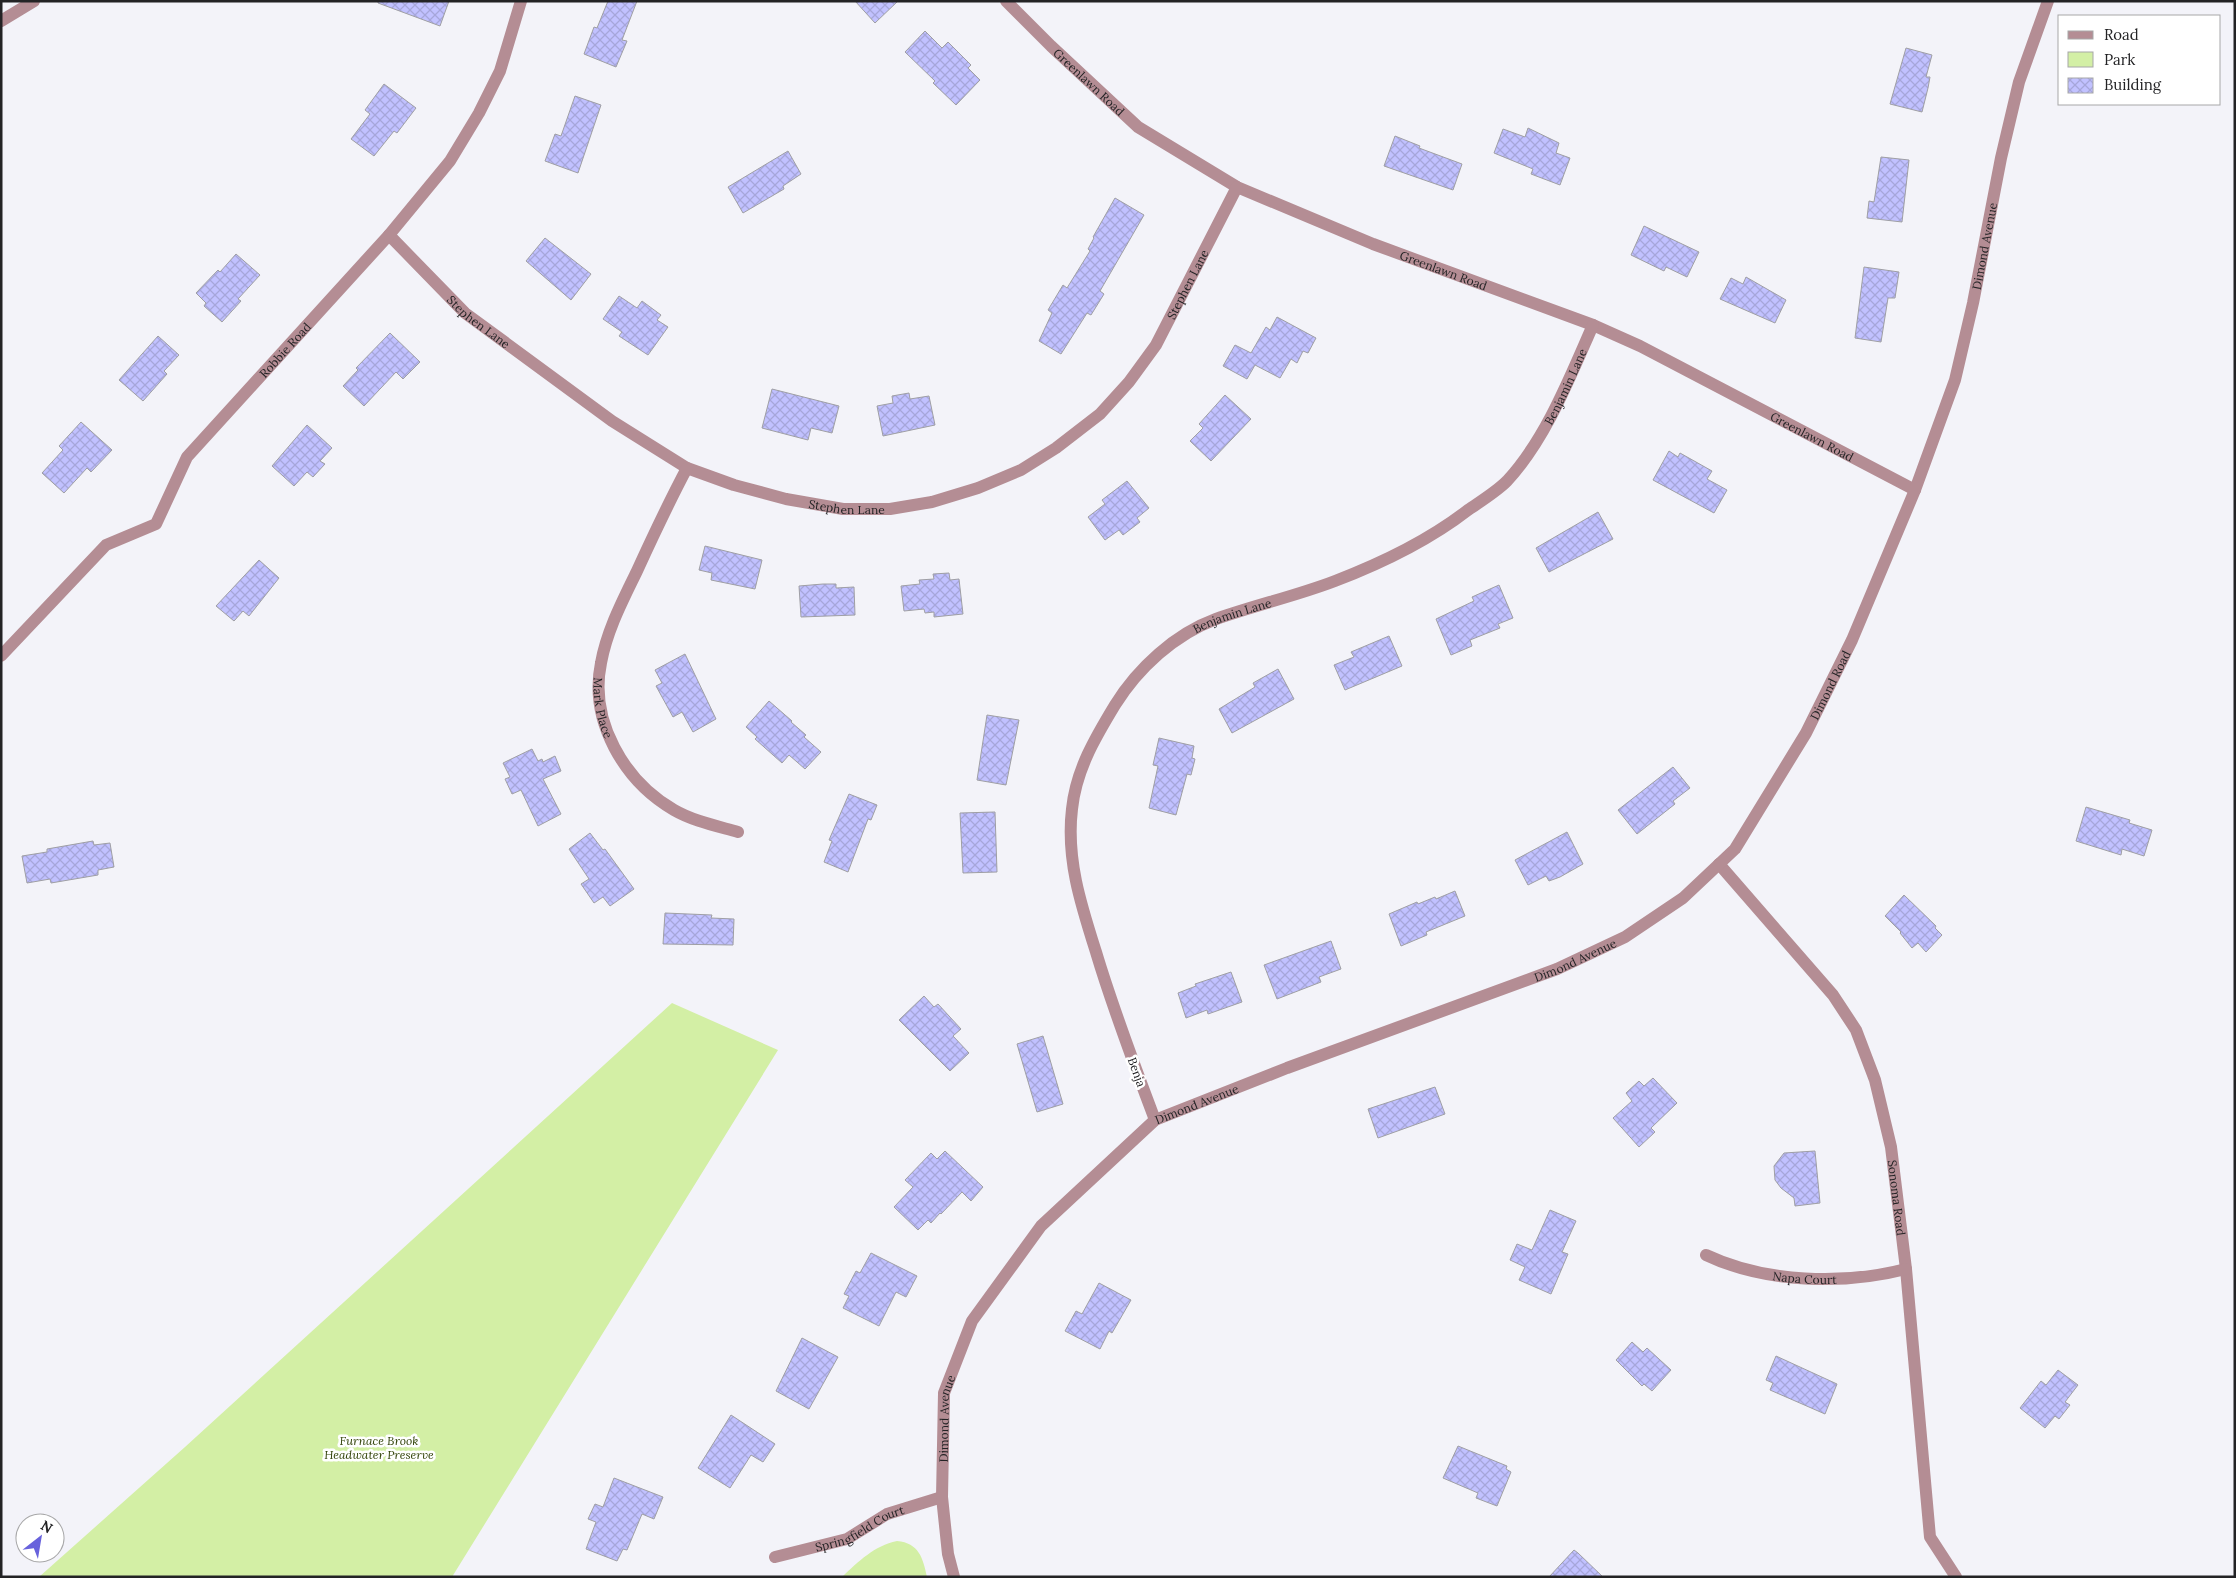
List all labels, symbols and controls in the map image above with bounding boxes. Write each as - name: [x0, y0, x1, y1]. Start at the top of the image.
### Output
- legend: [2058, 15, 2221, 105]
- text: Road: [2104, 25, 2139, 44]
- street label: Greenlawn Road: [1051, 45, 1128, 118]
- text: Park: [2104, 50, 2135, 69]
- text: Building: [2104, 75, 2162, 94]
- street label: Dimond Avenue: [1968, 201, 2000, 291]
- street label: Stephen Lane: [1163, 246, 1211, 322]
- street label: Greenlawn Road: [1398, 247, 1489, 293]
- street label: Stephen Lane: [444, 292, 514, 352]
- street label: Robbie Road: [256, 319, 314, 380]
- street label: Benjamin Lane: [1541, 346, 1590, 427]
- street label: Greenlawn Road: [1768, 408, 1856, 464]
- street label: Stephen Lane: [807, 496, 885, 517]
- street label: Benjamin Lane: [1190, 594, 1273, 636]
- street label: Dimond Road: [1806, 648, 1853, 722]
- street label: Mark Place: [591, 677, 617, 741]
- street label: Dimond Avenue: [1532, 935, 1619, 984]
- street label: Benja: [1125, 1055, 1149, 1089]
- street label: Dimond Avenue: [1153, 1080, 1241, 1127]
- street label: Sonoma Road: [1885, 1159, 1909, 1236]
- street label: Napa Court: [1772, 1268, 1837, 1287]
- street label: Dimond Avenue: [935, 1372, 958, 1463]
- park label: Furnace Brook Headwater Preserve: [324, 1433, 434, 1462]
- street label: Springfield Court: [813, 1502, 906, 1554]
- north arrow: [15, 1513, 65, 1563]
- text: N: [37, 1516, 56, 1537]

